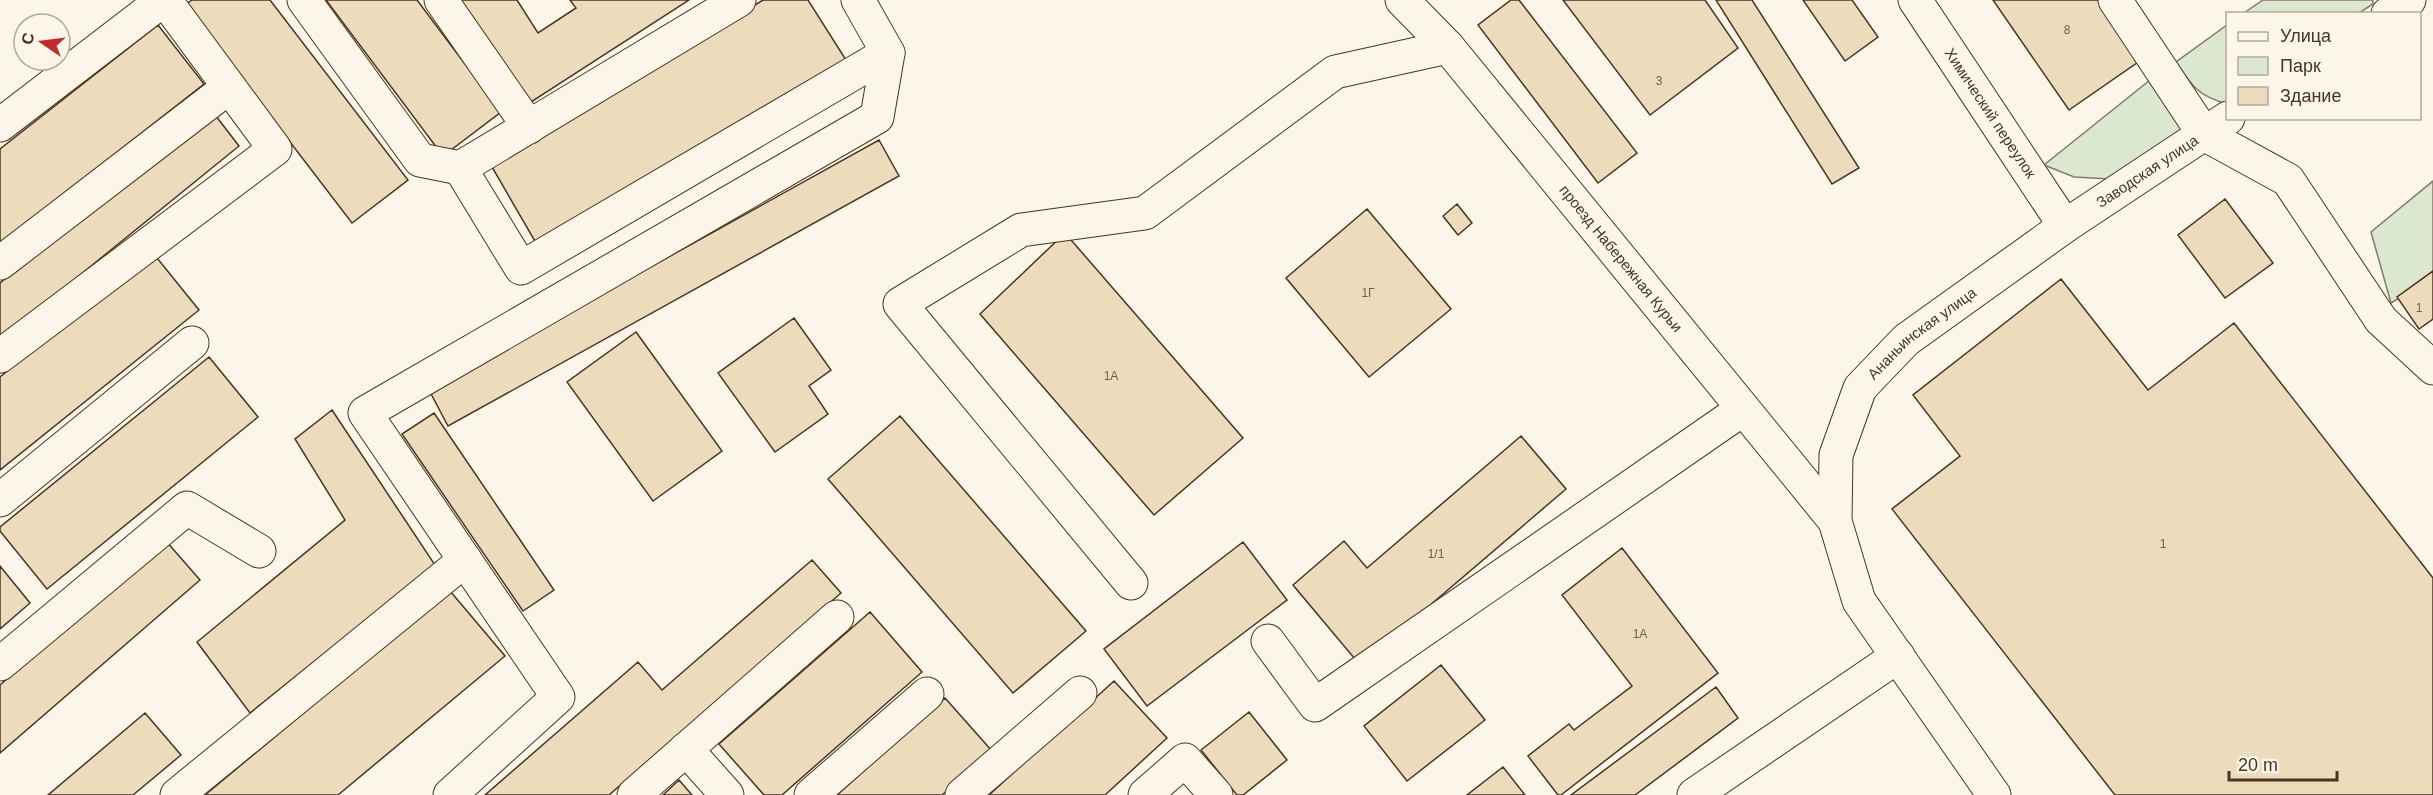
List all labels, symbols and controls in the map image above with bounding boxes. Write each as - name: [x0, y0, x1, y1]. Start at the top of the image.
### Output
- north arrow: [12, 12, 72, 72]
- legend: [2226, 12, 2421, 120]
- house number: 8: [2064, 23, 2071, 37]
- text: Улица: [2280, 26, 2332, 46]
- text: С: [18, 30, 38, 46]
- street label: Химический переулок: [1941, 45, 2040, 182]
- text: Парк: [2280, 56, 2321, 76]
- house number: 3: [1656, 74, 1663, 88]
- text: Здание: [2280, 86, 2341, 106]
- street label: Заводская улица: [2093, 131, 2202, 211]
- street label: проезд Набережная Курьи: [1556, 182, 1686, 335]
- street label: Ананьинская улица: [1864, 283, 1980, 383]
- house number: 1Г: [1361, 286, 1375, 300]
- house number: 1: [2416, 301, 2423, 315]
- house number: 1А: [1104, 369, 1118, 383]
- house number: 1: [2160, 537, 2167, 551]
- house number: 1/1: [1428, 547, 1445, 561]
- house number: 1А: [1633, 627, 1647, 641]
- scale bar: [2229, 744, 2337, 782]
- text: 20 m: [2238, 755, 2278, 775]

